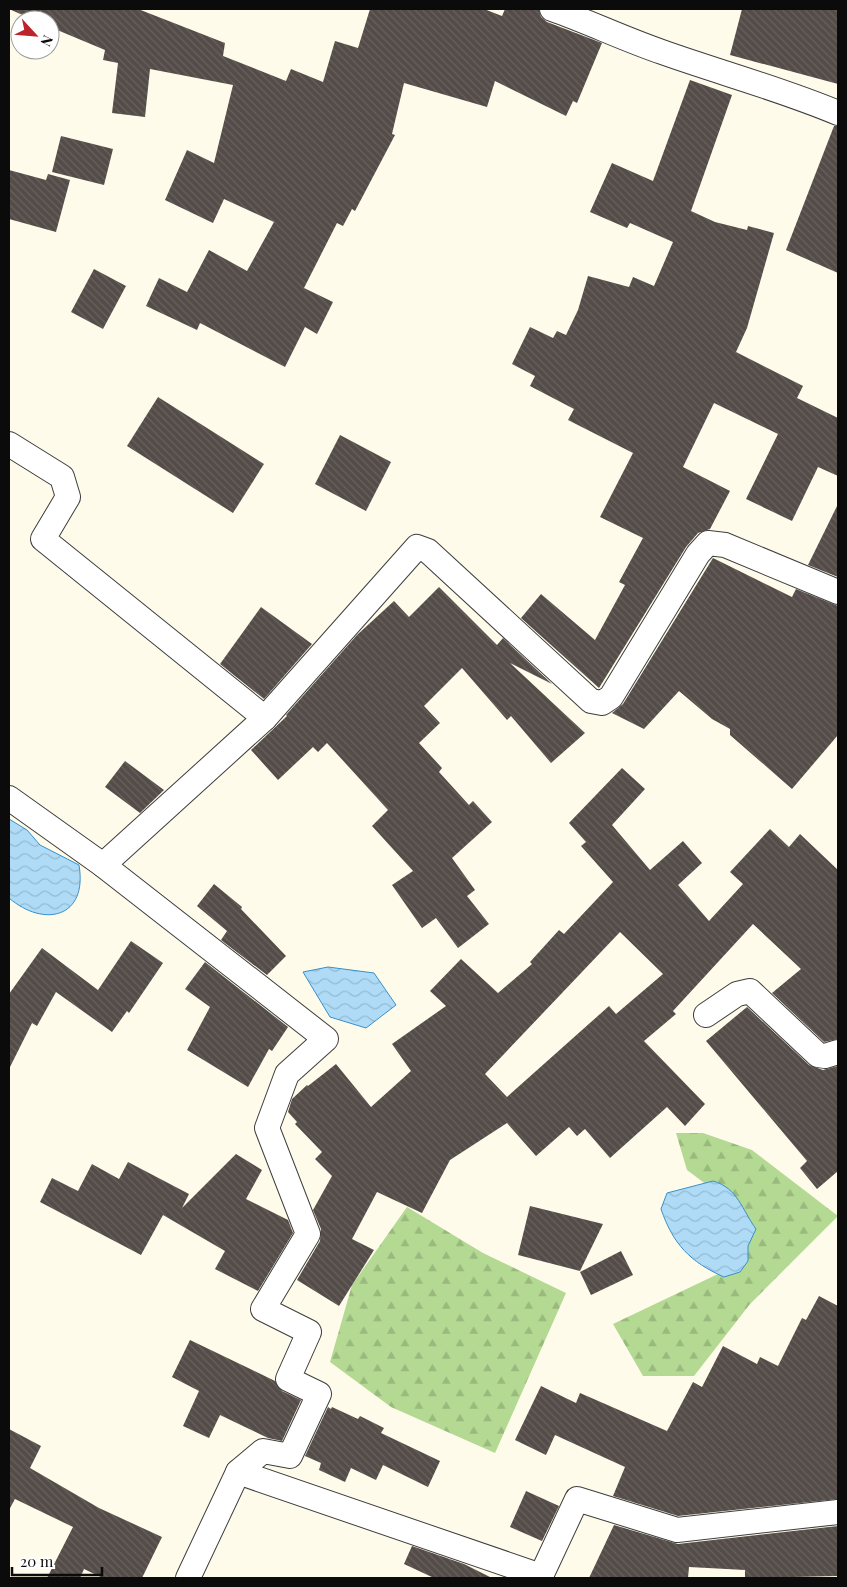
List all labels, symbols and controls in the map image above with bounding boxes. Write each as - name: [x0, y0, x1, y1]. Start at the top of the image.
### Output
- north arrow: [10, 10, 60, 60]
- text: N: [36, 32, 58, 50]
- scale bar: [12, 1544, 102, 1576]
- text: 20 m: [20, 1551, 54, 1571]

